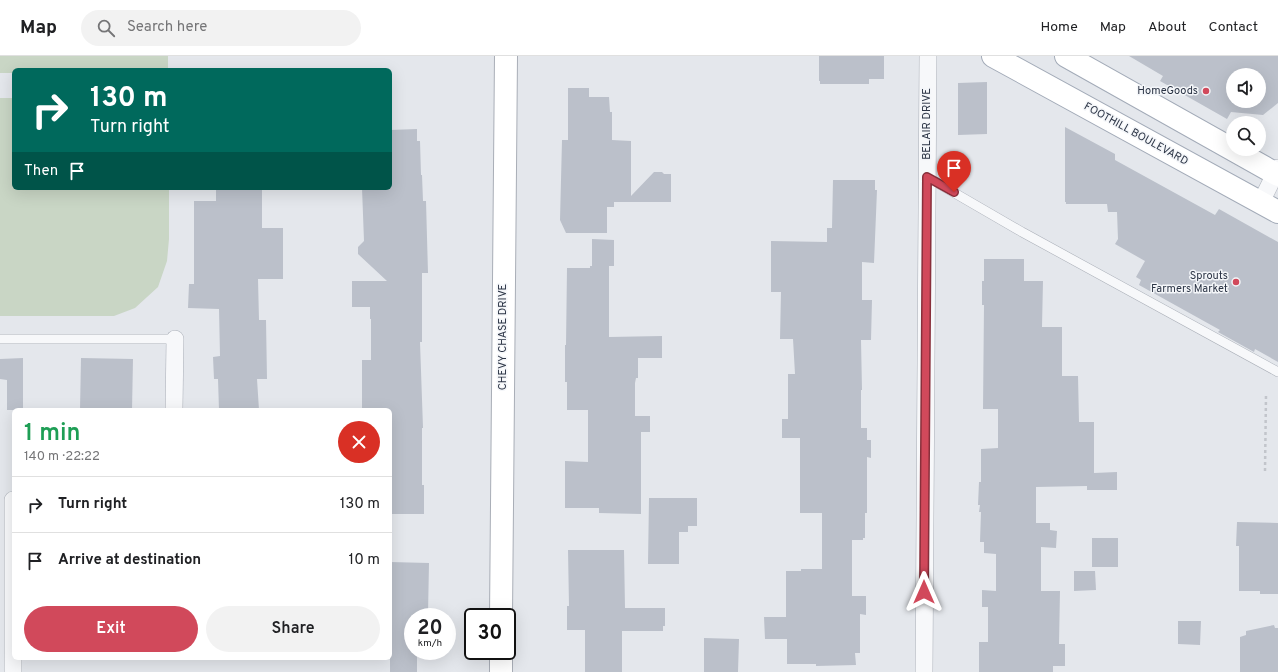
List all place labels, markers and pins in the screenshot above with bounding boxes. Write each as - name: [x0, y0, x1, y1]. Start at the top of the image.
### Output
- place label: HomeGoods: [1137, 84, 1198, 98]
- marker: HomeGoods: [1201, 86, 1211, 96]
- pin: [937, 151, 971, 192]
- place label: Sprouts Farmers Market: [1151, 269, 1228, 296]
- marker: Sprouts Farmers Market: [1231, 277, 1241, 287]

